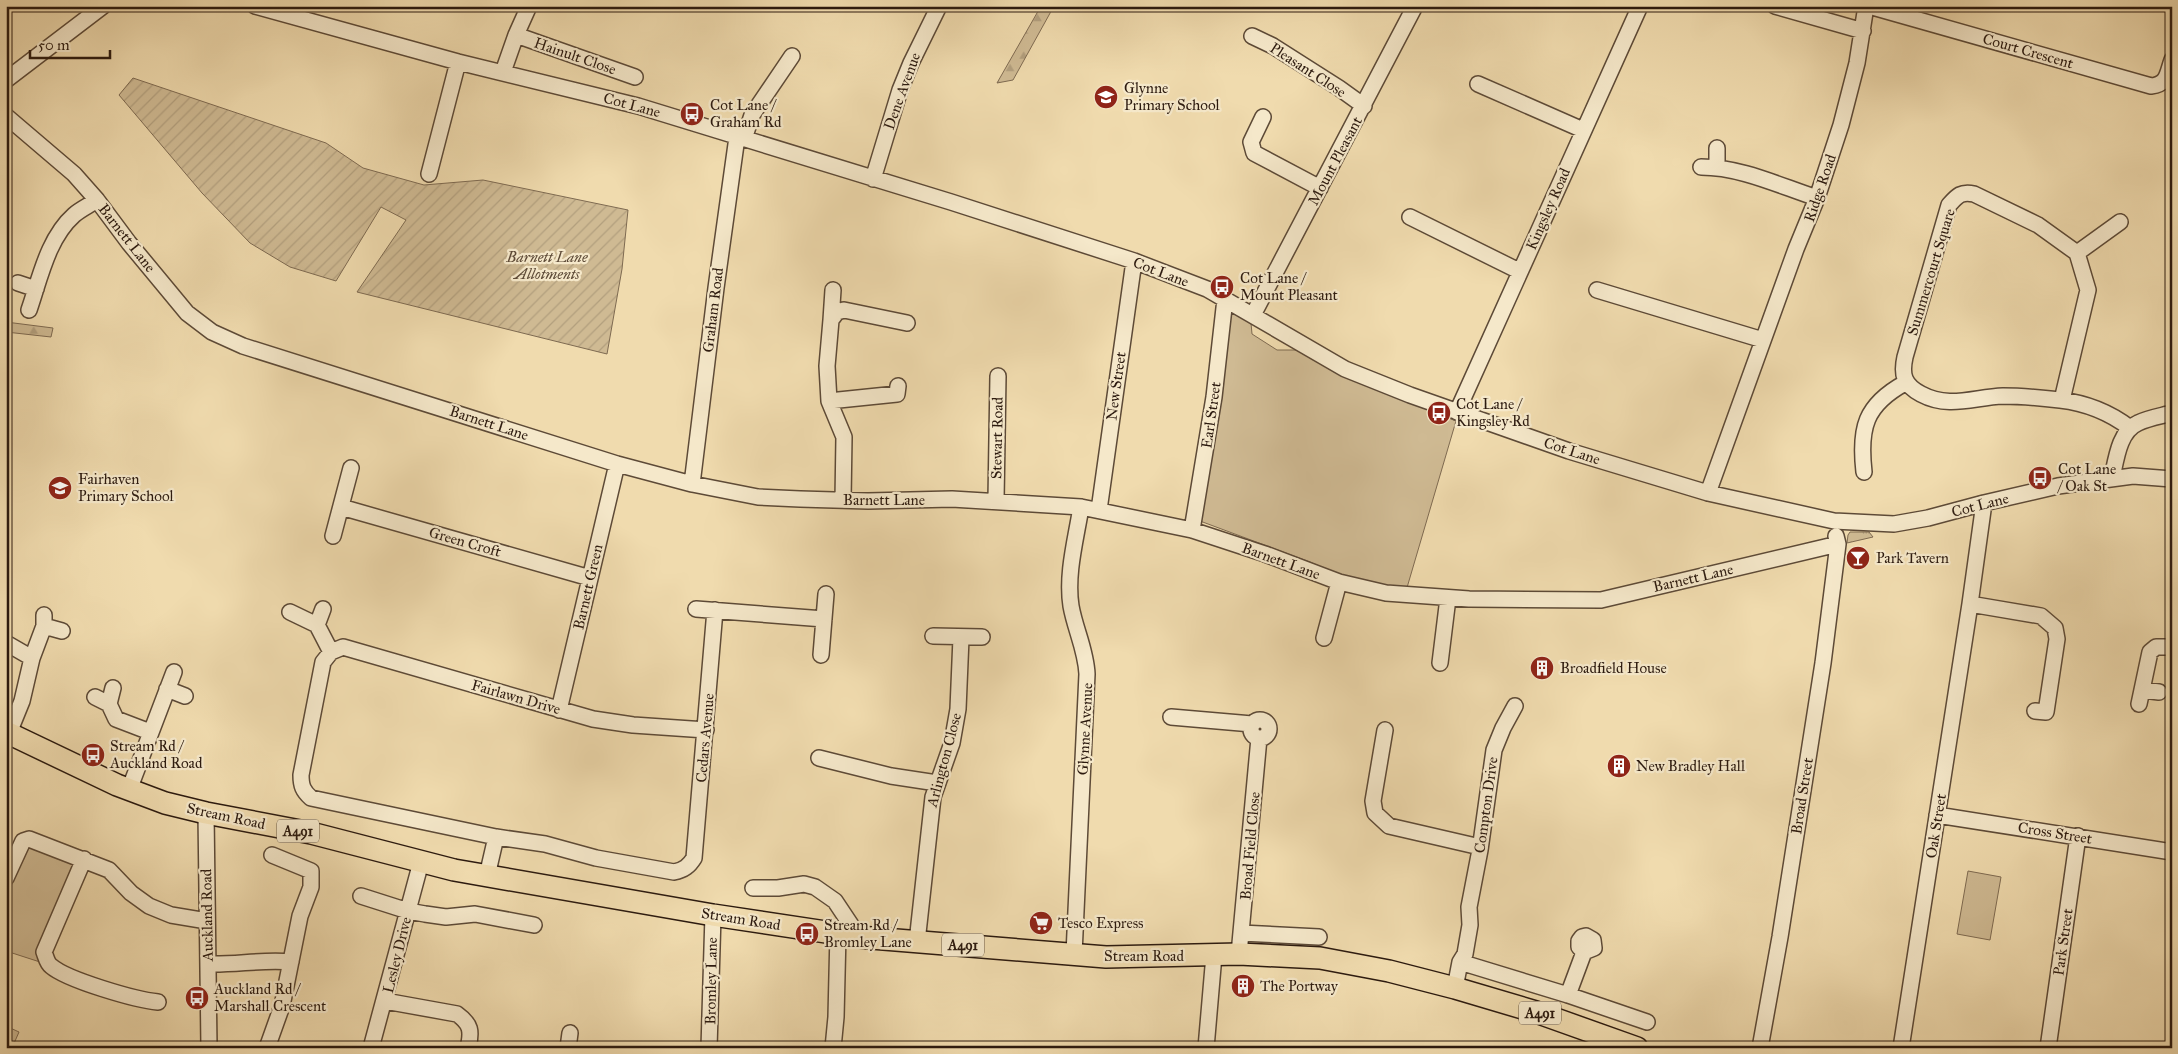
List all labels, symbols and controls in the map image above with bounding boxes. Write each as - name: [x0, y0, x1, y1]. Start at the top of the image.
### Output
- scale bar: [30, 28, 110, 60]
- street label: Court Crescent: [1981, 29, 2076, 73]
- street label: Hainult Close: [532, 34, 618, 78]
- text: 50 m: [38, 36, 70, 54]
- street label: Pleasant Close: [1267, 39, 1349, 101]
- street label: Dene Avenue: [880, 50, 924, 132]
- place label: Glynne Primary School: [1124, 79, 1221, 114]
- school or university icon: Glynne Primary School: [1093, 84, 1119, 110]
- street label: Cot Lane: [602, 89, 662, 121]
- place label: Cot Lane / Graham Rd: [710, 96, 782, 131]
- bus stop icon: Cot Lane / Graham Rd: [679, 101, 705, 127]
- street label: Mount Pleasant: [1304, 113, 1366, 208]
- street label: Ridge Road: [1800, 151, 1840, 224]
- street label: Kingsley Road: [1522, 165, 1574, 253]
- street label: Barnett Lane: [95, 200, 159, 276]
- street label: Summercourt Square: [1903, 206, 1960, 338]
- park label: Barnett Lane Allotments: [505, 248, 588, 283]
- street label: Cot Lane: [1131, 253, 1191, 291]
- street label: Graham Road: [699, 266, 727, 353]
- place label: Cot Lane / Mount Pleasant: [1240, 269, 1339, 304]
- bus stop icon: Cot Lane / Mount Pleasant: [1209, 274, 1235, 300]
- street label: New Street: [1102, 350, 1130, 421]
- street label: Earl Street: [1197, 380, 1225, 450]
- place label: Cot Lane / Kingsley Rd: [1456, 395, 1530, 430]
- street label: Stewart Road: [987, 396, 1007, 479]
- bus stop icon: Cot Lane / Kingsley Rd: [1426, 400, 1452, 426]
- street label: Barnett Lane: [447, 402, 531, 444]
- street label: Cot Lane: [1542, 433, 1602, 469]
- place label: Cot Lane / Oak St: [2057, 460, 2116, 495]
- bus stop icon: Cot Lane / Oak St: [2027, 465, 2053, 491]
- place label: Fairhaven Primary School: [78, 470, 175, 505]
- school or university icon: Fairhaven Primary School: [47, 475, 73, 501]
- street label: Cot Lane: [1950, 489, 2010, 521]
- street label: Barnett Lane: [843, 491, 925, 509]
- street label: Green Croft: [427, 523, 504, 561]
- street label: Barnett Lane: [1239, 539, 1323, 583]
- street label: Barnett Green: [569, 542, 607, 632]
- bar icon: Park Tavern: [1845, 545, 1871, 571]
- place label: Park Tavern: [1876, 549, 1949, 567]
- street label: Barnett Lane: [1651, 560, 1735, 596]
- building icon: Broadfield House: [1529, 655, 1555, 681]
- place label: Broadfield House: [1560, 659, 1667, 677]
- street label: Fairlawn Drive: [469, 676, 563, 718]
- street label: Glynne Avenue: [1074, 682, 1096, 776]
- street label: Cedars Avenue: [692, 693, 718, 783]
- street label: Arlington Close: [923, 711, 965, 810]
- place label: Stream Rd / Auckland Road: [109, 737, 203, 772]
- bus stop icon: Stream Rd / Auckland Road: [80, 742, 106, 768]
- building icon: New Bradley Hall: [1606, 753, 1632, 779]
- street label: Compton Drive: [1470, 756, 1502, 854]
- street label: Broad Street: [1787, 756, 1817, 836]
- place label: New Bradley Hall: [1636, 757, 1746, 775]
- street label: Broad Field Close: [1236, 791, 1264, 901]
- street label: Oak Street: [1922, 792, 1950, 860]
- street label: Stream Road: [185, 799, 267, 833]
- street label: Cross Street: [2017, 818, 2094, 848]
- road number: A491: [277, 819, 319, 842]
- street label: Auckland Road: [197, 868, 217, 962]
- street label: Stream Road: [700, 904, 782, 934]
- street label: Park Street: [2049, 907, 2077, 977]
- supermarket icon: Tesco Express: [1028, 910, 1054, 936]
- place label: Tesco Express: [1058, 914, 1144, 932]
- street label: Lesley Drive: [379, 915, 415, 995]
- place label: Stream Rd / Bromley Lane: [824, 916, 912, 951]
- bus stop icon: Stream Rd / Bromley Lane: [794, 921, 820, 947]
- road number: A491: [942, 934, 984, 956]
- street label: Bromley Lane: [701, 937, 721, 1025]
- street label: Stream Road: [1104, 947, 1184, 965]
- building icon: The Portway: [1230, 973, 1256, 999]
- place label: The Portway: [1260, 977, 1339, 995]
- place label: Auckland Rd / Marshall Crescent: [213, 980, 327, 1015]
- bus stop icon: Auckland Rd / Marshall Crescent: [184, 985, 210, 1011]
- road number: A491: [1519, 1001, 1561, 1024]

